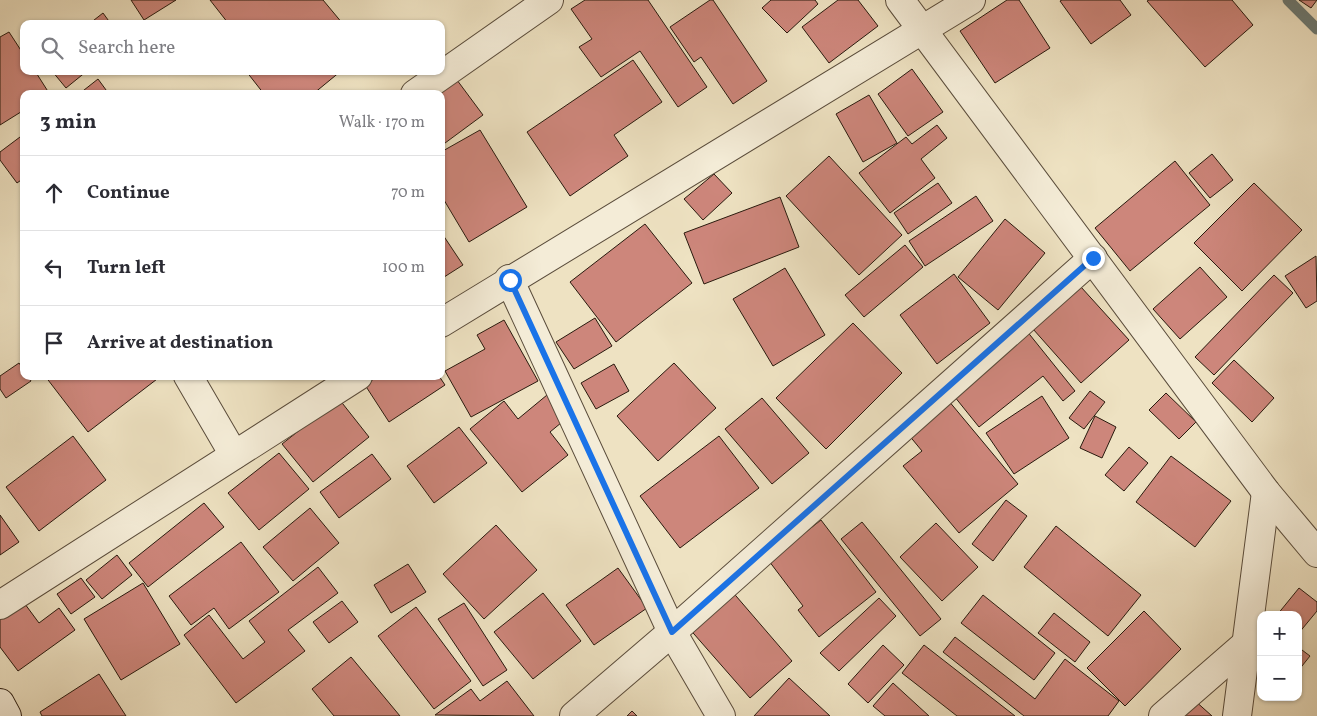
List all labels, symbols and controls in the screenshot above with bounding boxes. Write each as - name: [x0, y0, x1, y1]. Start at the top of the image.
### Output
- search box: [20, 20, 445, 75]
- icon: search: [38, 34, 66, 62]
- text: Search here: [78, 35, 175, 61]
- text: 3 min: [40, 108, 96, 137]
- text: Walk · 170 m: [339, 112, 425, 134]
- icon: ahead: [40, 179, 68, 207]
- text: Continue: [87, 180, 170, 206]
- text: 70 m: [391, 182, 425, 204]
- route end: [1082, 247, 1105, 270]
- icon: left: [40, 254, 68, 282]
- text: Turn left: [87, 255, 166, 281]
- text: 100 m: [382, 257, 425, 279]
- route start: [499, 269, 522, 292]
- icon: arrive: [40, 329, 68, 357]
- text: Arrive at destination: [87, 330, 273, 356]
- map controls: [1257, 611, 1302, 701]
- button: +: [1257, 611, 1302, 656]
- button: −: [1257, 656, 1302, 701]

